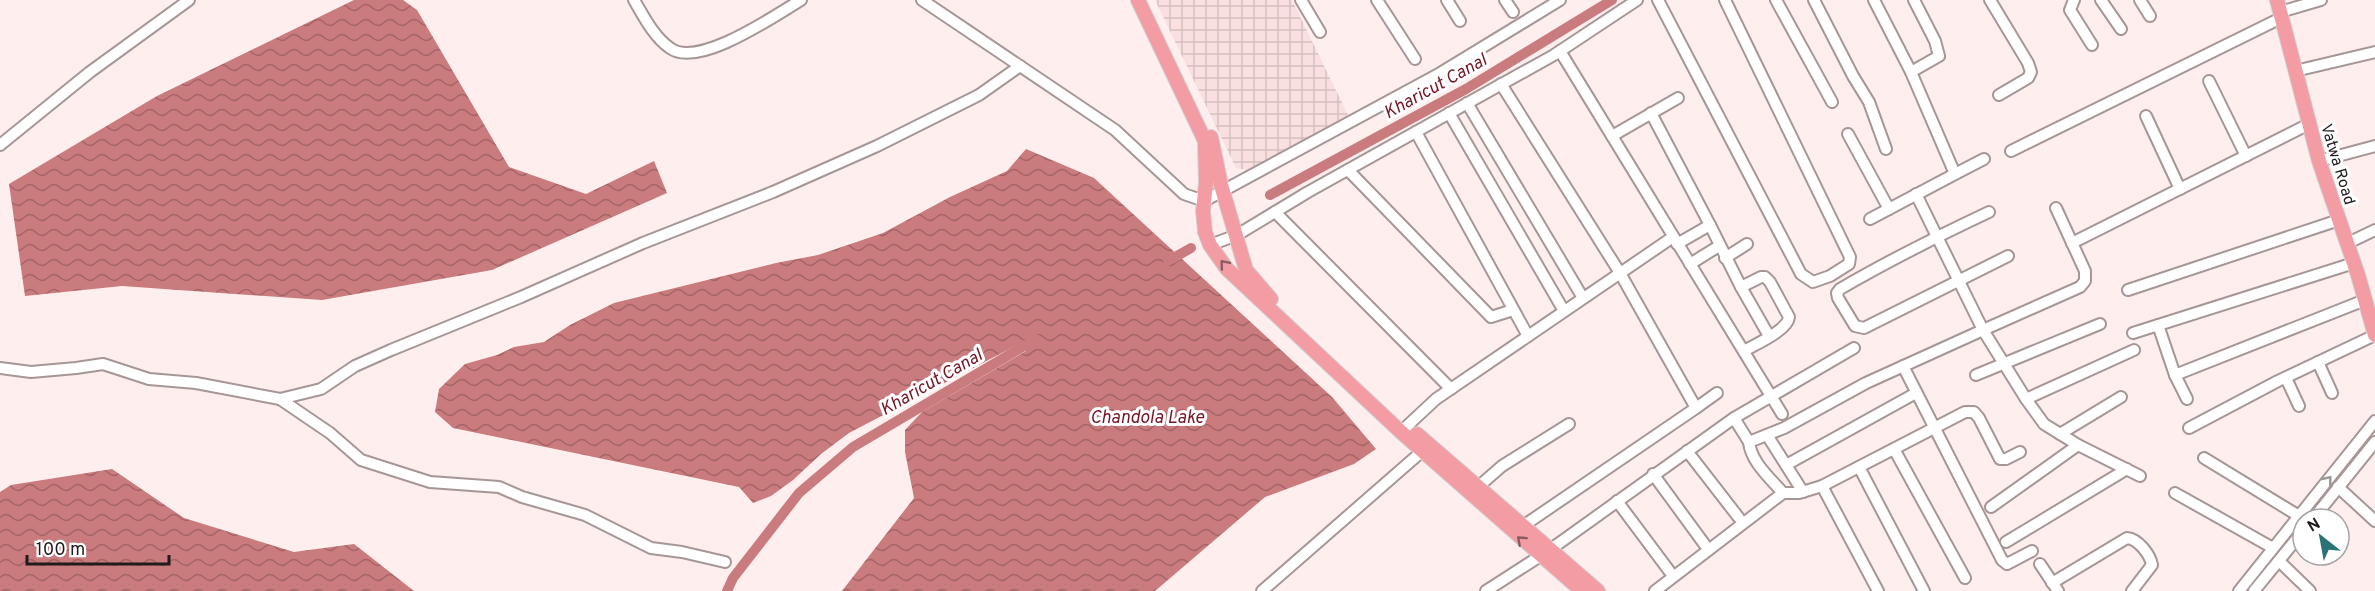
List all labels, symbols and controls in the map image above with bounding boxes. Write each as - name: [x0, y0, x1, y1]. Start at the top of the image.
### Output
- water label: Kharicut Canal: [1380, 49, 1493, 125]
- street label: Vatwa Road: [2315, 122, 2359, 208]
- one-way arrow: [1221, 260, 1232, 271]
- water label: Kharicut Canal: [876, 344, 988, 422]
- water label: Chandola Lake: [1090, 407, 1205, 430]
- one-way arrow: [2321, 476, 2332, 487]
- north arrow: [2291, 507, 2351, 567]
- text: N: [2304, 514, 2324, 537]
- scale bar: [27, 528, 170, 566]
- one-way arrow: [1517, 536, 1528, 547]
- text: 100 m: [36, 539, 85, 562]

